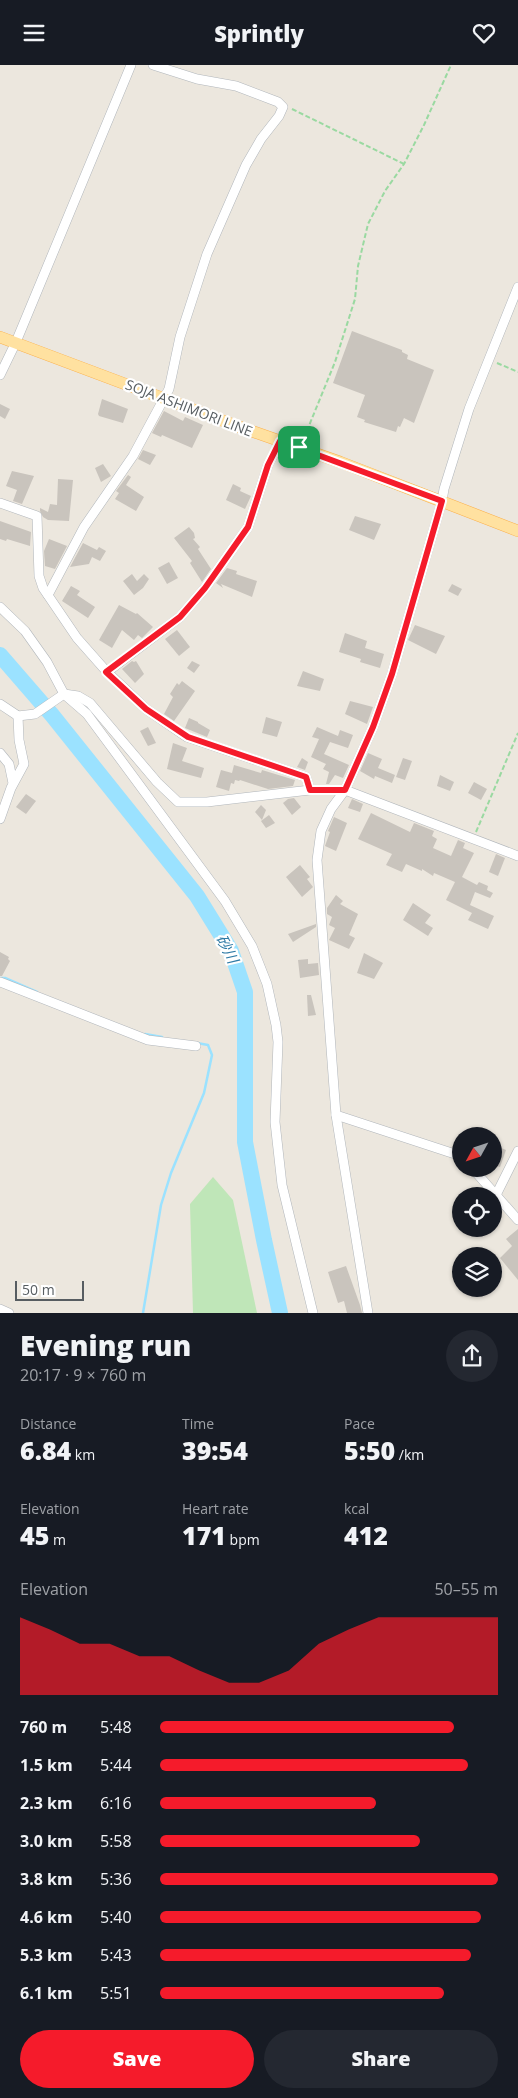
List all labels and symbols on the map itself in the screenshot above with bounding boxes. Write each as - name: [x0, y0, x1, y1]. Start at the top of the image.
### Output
- street label: SOJA ASHIMORI LINE: [123, 375, 256, 441]
- pin: [278, 426, 320, 468]
- water label: 砂川: [212, 931, 245, 968]
- north arrow: [452, 1127, 502, 1177]
- scale bar: [15, 1278, 84, 1301]

